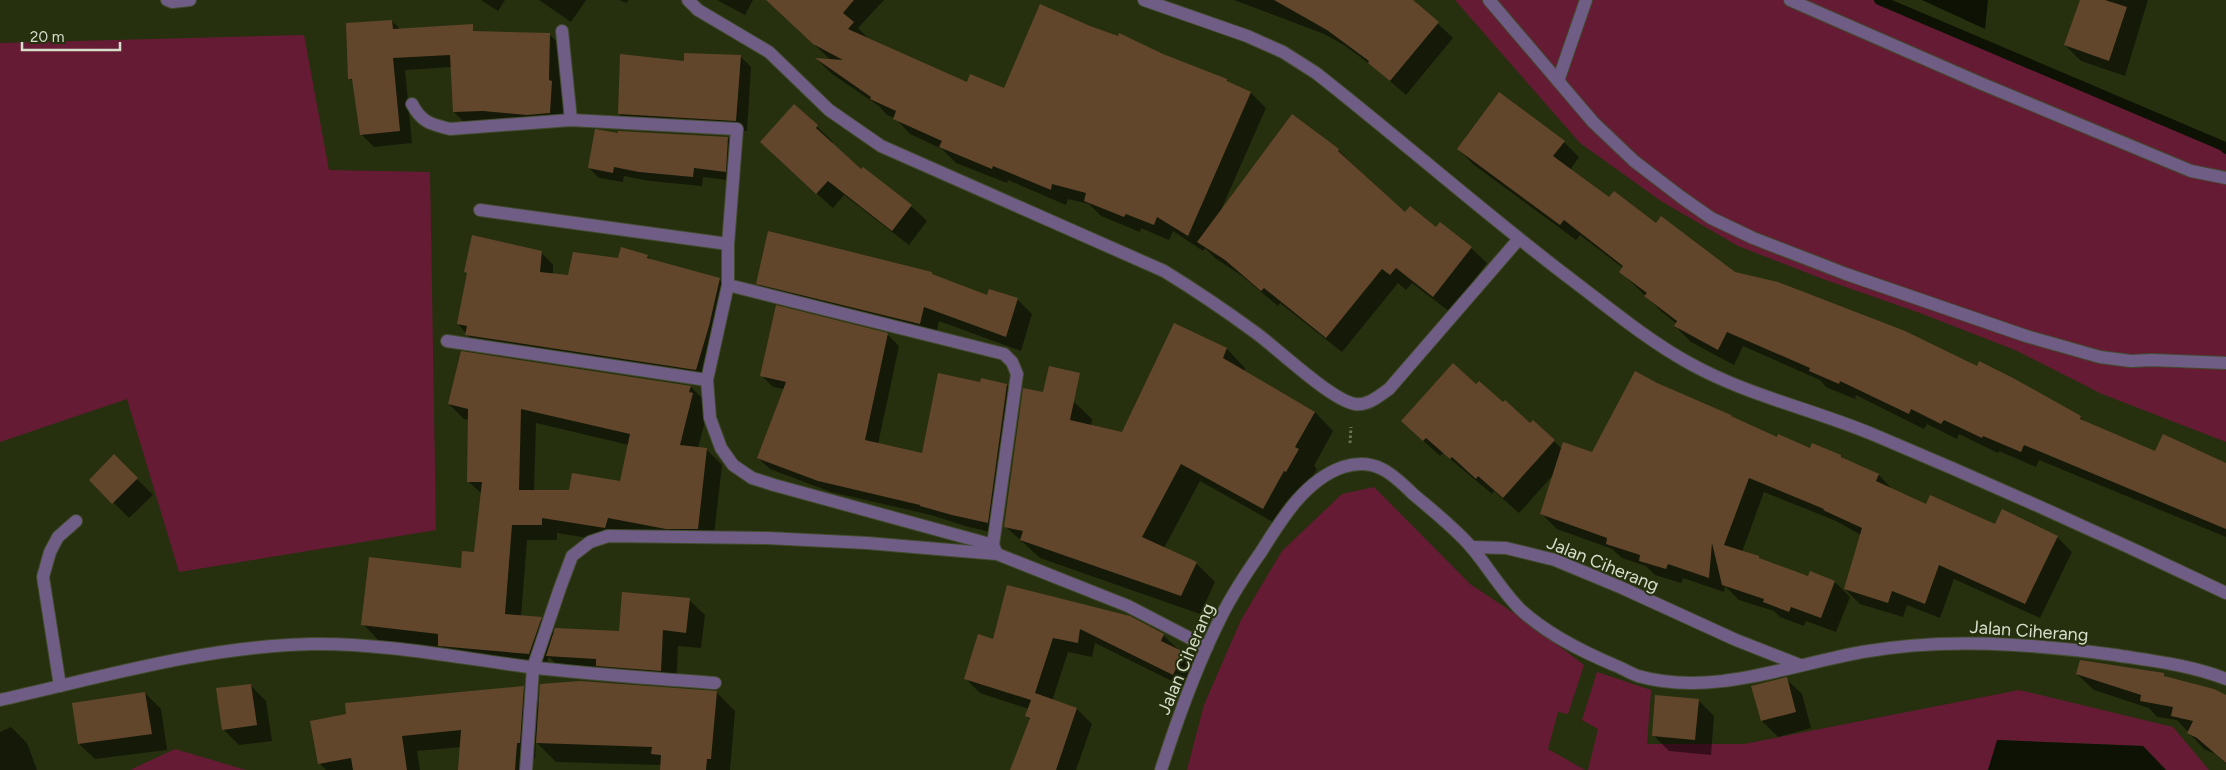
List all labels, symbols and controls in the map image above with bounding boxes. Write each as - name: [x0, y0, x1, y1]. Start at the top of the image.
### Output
- scale bar: [22, 20, 120, 52]
- text: 20 m: [30, 28, 64, 46]
- street label: Jalan Ciherang: [1544, 532, 1662, 596]
- street label: Jalan Ciherang: [1153, 600, 1219, 718]
- street label: Jalan Ciherang: [1969, 616, 2089, 646]

